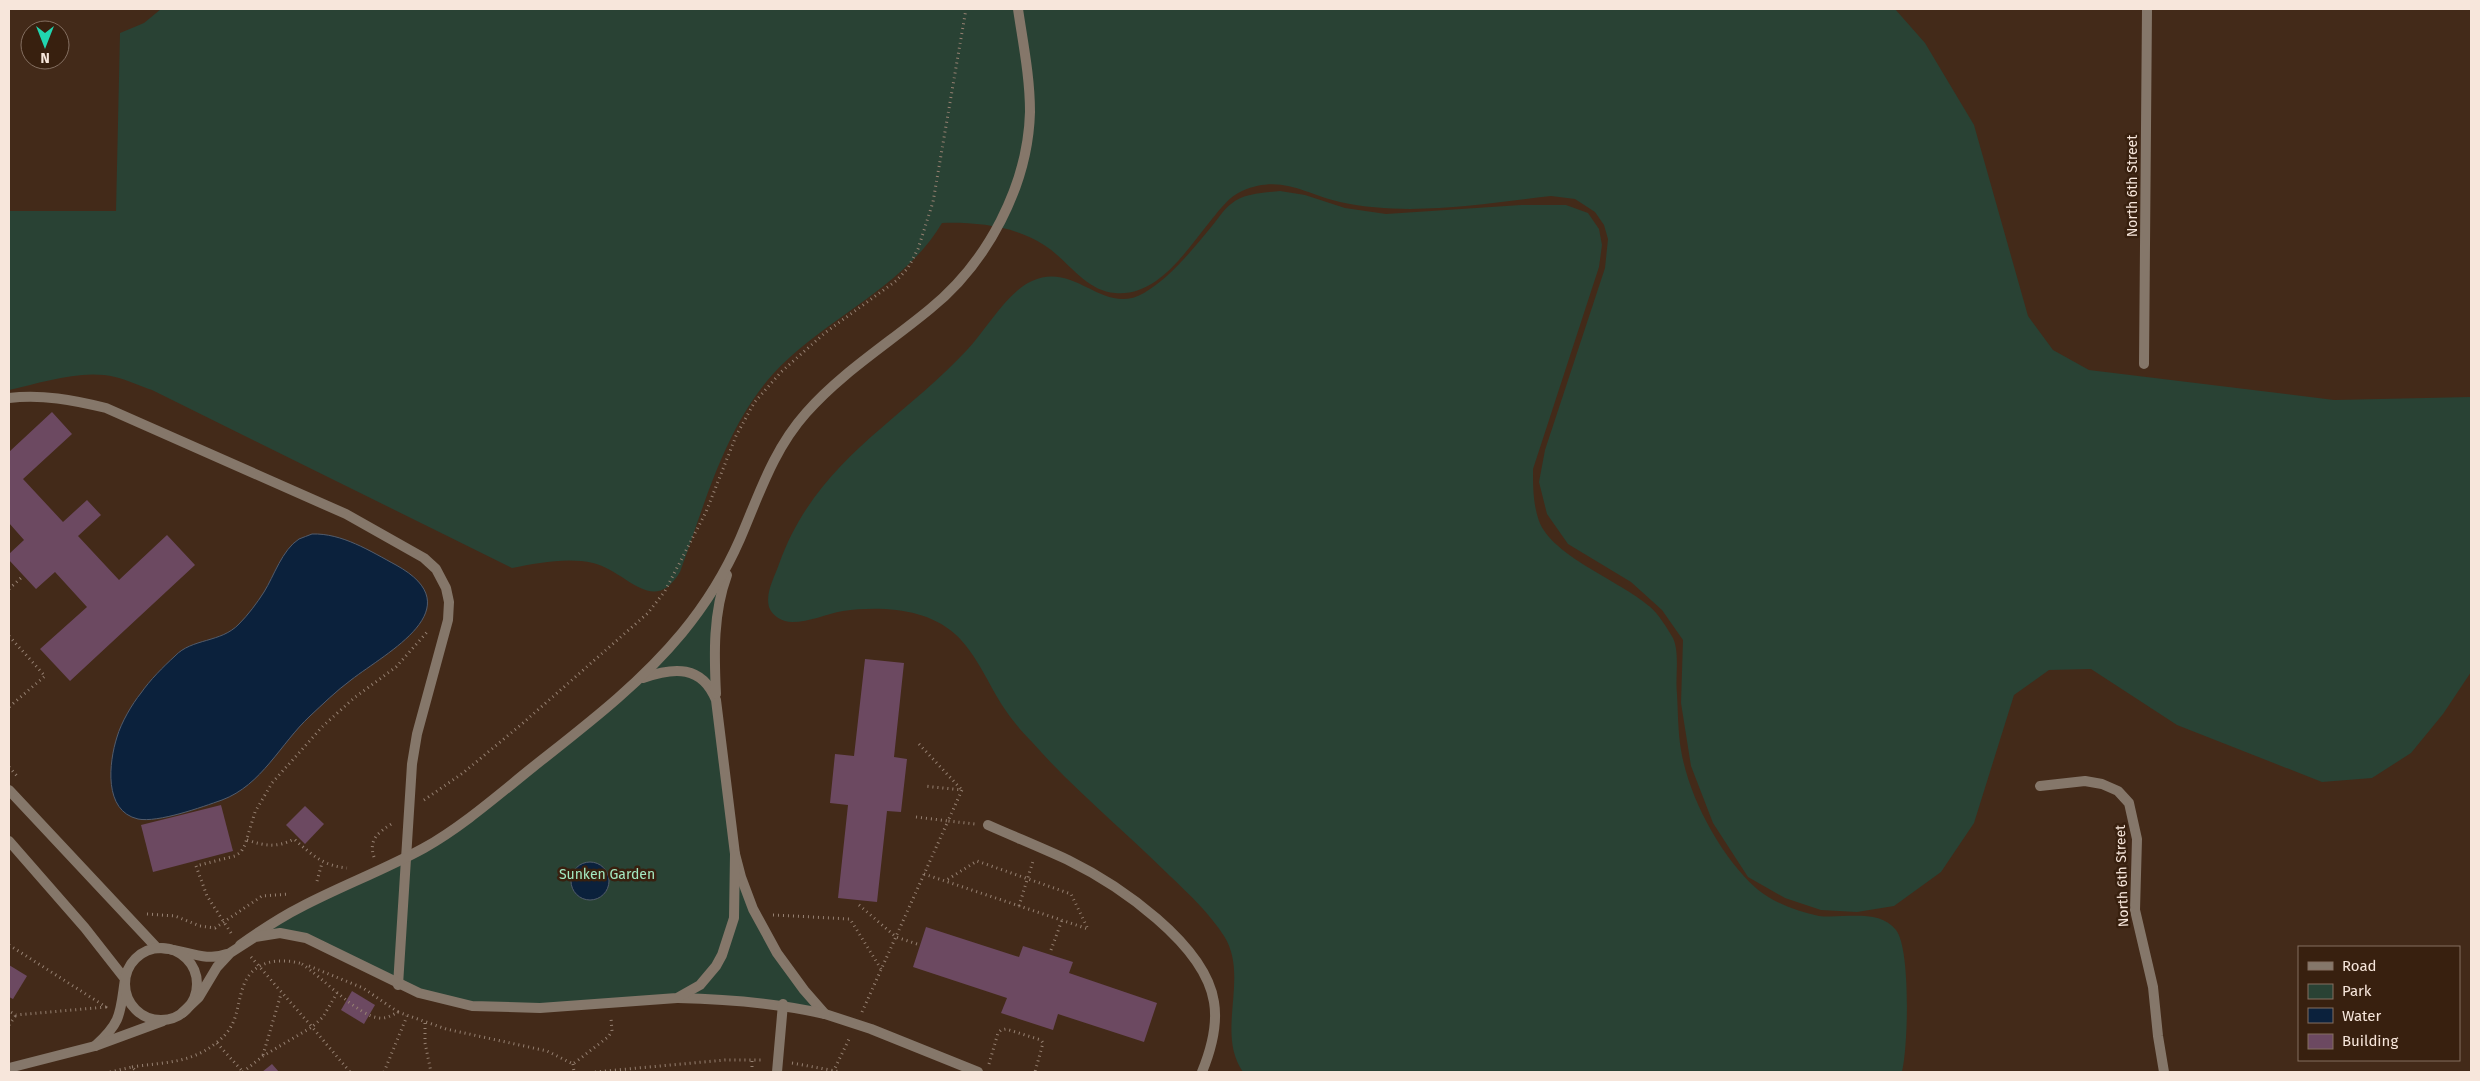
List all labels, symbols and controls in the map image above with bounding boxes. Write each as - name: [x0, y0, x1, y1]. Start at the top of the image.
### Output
- north arrow: [20, 20, 70, 70]
- text: N: [40, 49, 50, 66]
- street label: North 6th Street: [2124, 134, 2141, 237]
- street label: North 6th Street: [2112, 824, 2132, 928]
- park label: Sunken Garden: [559, 866, 655, 883]
- legend: [2298, 946, 2460, 1061]
- text: Road: [2342, 957, 2377, 975]
- text: Park: [2342, 982, 2372, 1000]
- text: Water: [2342, 1007, 2381, 1025]
- text: Building: [2342, 1032, 2398, 1050]

